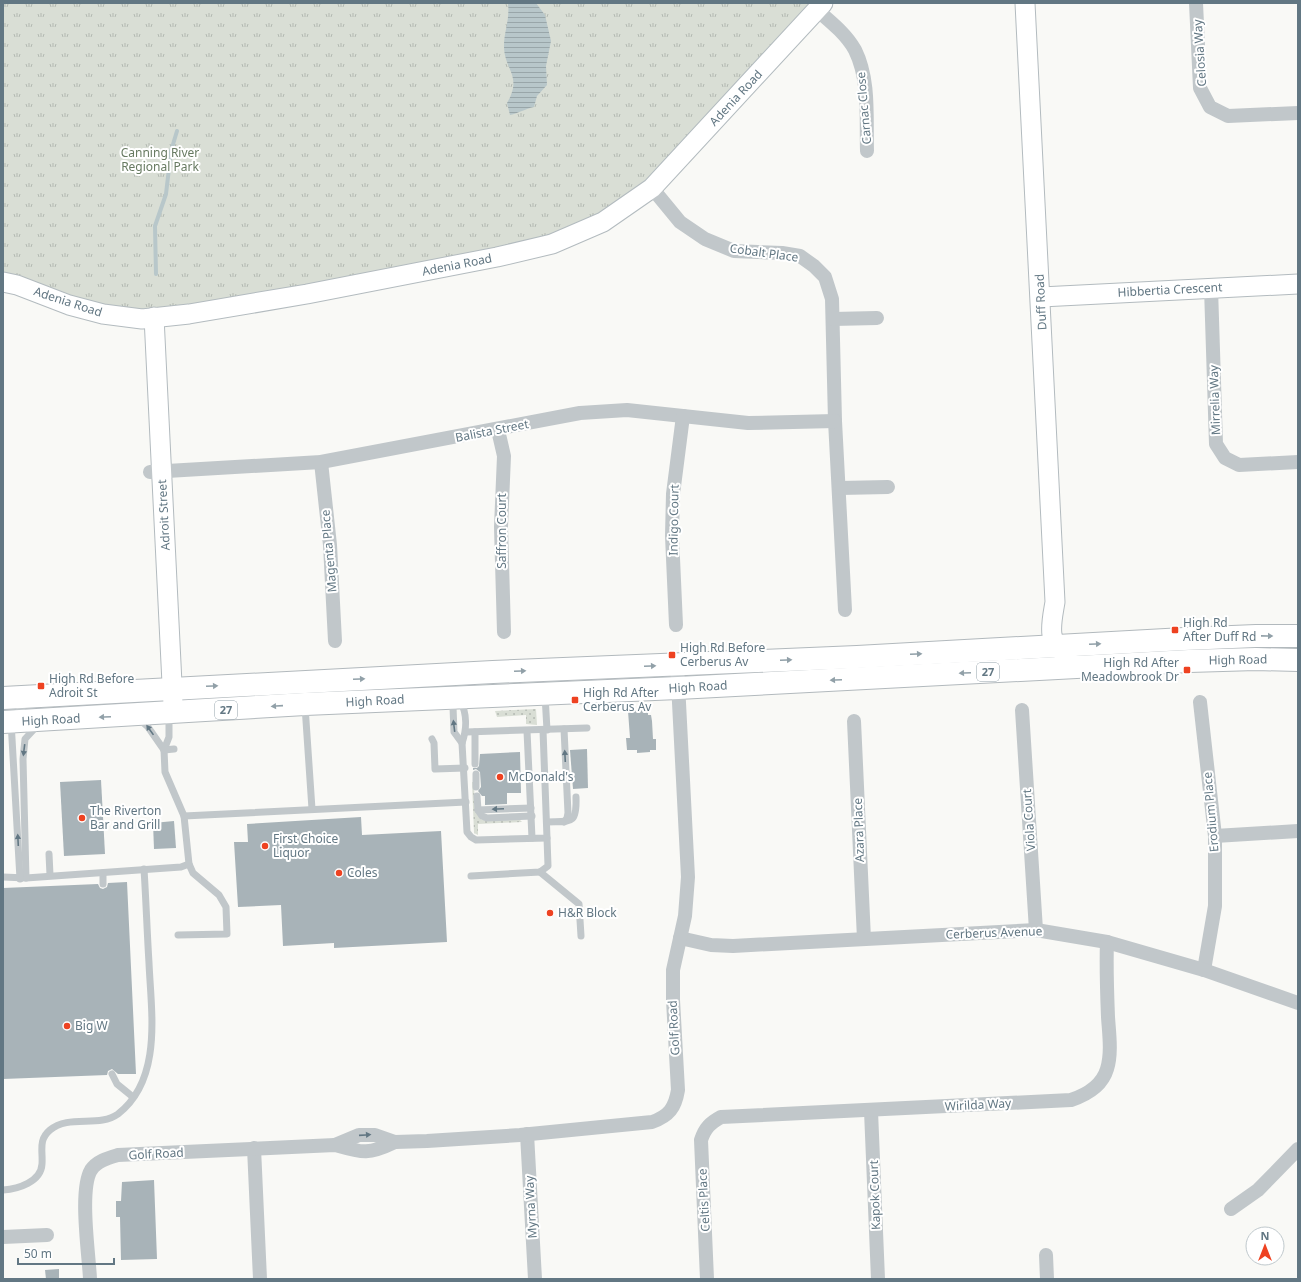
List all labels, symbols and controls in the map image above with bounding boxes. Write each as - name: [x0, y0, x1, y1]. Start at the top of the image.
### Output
- street label: Celosia Way: [1189, 18, 1210, 87]
- street label: Adenia Road: [705, 66, 766, 129]
- street label: Carnac Close: [852, 71, 875, 145]
- park label: Canning River Regional Park: [121, 144, 199, 175]
- street label: Cobalt Place: [729, 239, 800, 266]
- street label: Adenia Road: [420, 249, 493, 280]
- street label: Duff Road: [1031, 273, 1050, 331]
- street label: Hibbertia Crescent: [1117, 278, 1223, 301]
- street label: Adenia Road: [32, 282, 105, 321]
- street label: Mirrelia Way: [1205, 364, 1224, 435]
- street label: Balista Street: [454, 415, 531, 446]
- street label: Adroit Street: [153, 478, 174, 551]
- street label: Indigo Court: [664, 484, 683, 556]
- street label: Saffron Court: [493, 493, 510, 569]
- street label: Magenta Place: [316, 509, 341, 593]
- place label: High Rd After Duff Rd: [1183, 614, 1256, 645]
- marker: High Rd After Duff Rd: [1170, 625, 1180, 635]
- one-way arrow: [1261, 633, 1274, 639]
- place label: High Rd Before Cerberus Av: [680, 639, 766, 670]
- one-way arrow: [1089, 640, 1101, 647]
- marker: High Rd Before Cerberus Av: [667, 650, 677, 660]
- one-way arrow: [910, 650, 922, 657]
- street label: High Road: [1208, 650, 1268, 669]
- place label: High Rd After Meadowbrook Dr: [1081, 654, 1179, 685]
- one-way arrow: [780, 657, 793, 663]
- one-way arrow: [644, 662, 656, 669]
- road number: 27: [977, 663, 999, 681]
- marker: High Rd After Meadowbrook Dr: [1182, 665, 1192, 675]
- one-way arrow: [514, 668, 526, 675]
- place label: High Rd Before Adroit St: [49, 670, 135, 701]
- one-way arrow: [958, 670, 971, 676]
- one-way arrow: [353, 676, 366, 682]
- street label: High Road: [668, 676, 728, 697]
- one-way arrow: [830, 677, 842, 684]
- marker: High Rd Before Adroit St: [36, 681, 46, 691]
- one-way arrow: [206, 683, 218, 690]
- place label: High Rd After Cerberus Av: [583, 684, 659, 715]
- street label: High Road: [345, 690, 405, 711]
- marker: High Rd After Cerberus Av: [570, 695, 580, 705]
- road number: 27: [215, 701, 237, 719]
- one-way arrow: [271, 703, 283, 710]
- street label: High Road: [21, 709, 81, 730]
- one-way arrow: [98, 714, 111, 720]
- one-way arrow: [451, 720, 457, 733]
- one-way arrow: [146, 725, 154, 736]
- one-way arrow: [21, 744, 27, 756]
- one-way arrow: [562, 749, 568, 762]
- place label: McDonald's: [508, 768, 574, 785]
- street label: Erodium Place: [1199, 771, 1222, 853]
- marker: McDonald's: [495, 772, 505, 782]
- street label: Viola Court: [1018, 788, 1039, 852]
- street label: Azara Place: [849, 797, 868, 862]
- place label: The Riverton Bar and Grill: [90, 802, 161, 833]
- one-way arrow: [491, 806, 504, 812]
- marker: The Riverton Bar and Grill: [77, 813, 87, 823]
- place label: First Choice Liquor: [273, 830, 339, 861]
- one-way arrow: [14, 834, 21, 846]
- marker: First Choice Liquor: [260, 841, 270, 851]
- place label: Coles: [347, 864, 378, 881]
- marker: Coles: [334, 868, 344, 878]
- place label: H&R Block: [558, 904, 617, 921]
- marker: H&R Block: [545, 908, 555, 918]
- street label: Cerberus Avenue: [945, 922, 1043, 943]
- street label: Golf Road: [664, 1000, 683, 1056]
- place label: Big W: [75, 1017, 108, 1034]
- marker: Big W: [62, 1021, 72, 1031]
- street label: Wirilda Way: [944, 1094, 1012, 1115]
- one-way arrow: [359, 1132, 371, 1139]
- street label: Golf Road: [128, 1144, 184, 1163]
- street label: Kapok Court: [865, 1159, 884, 1230]
- street label: Celtis Place: [693, 1168, 714, 1232]
- street label: Myrna Way: [520, 1174, 541, 1239]
- north arrow: [1245, 1226, 1285, 1266]
- text: N: [1261, 1228, 1269, 1243]
- scale bar: [18, 1240, 114, 1266]
- text: 50 m: [24, 1245, 52, 1262]

